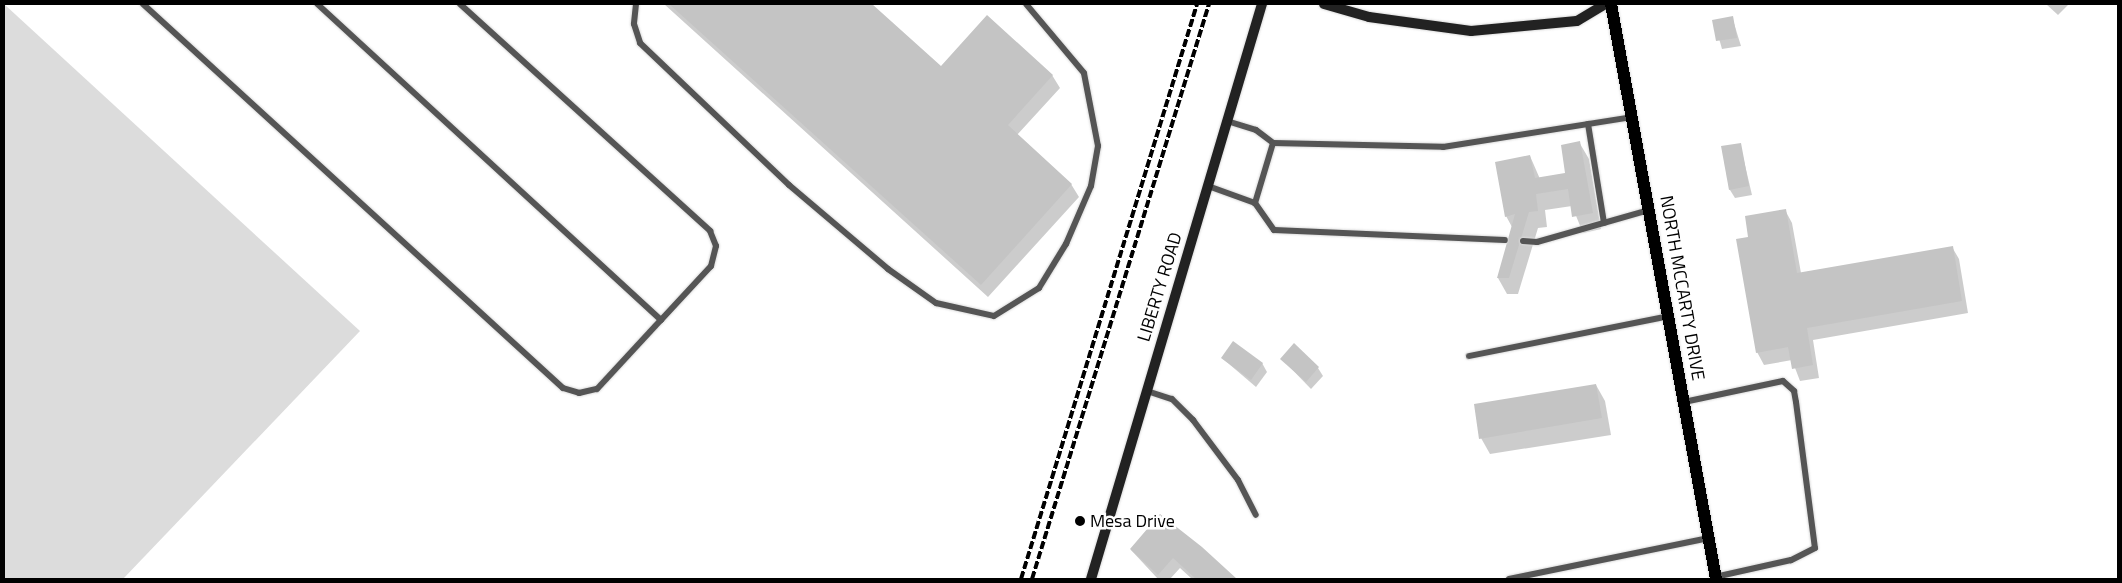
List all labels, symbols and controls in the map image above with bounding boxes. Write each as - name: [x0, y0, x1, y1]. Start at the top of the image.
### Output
- street label: NORTH MCCARTY DRIVE: [1655, 194, 1709, 382]
- street label: LIBERTY ROAD: [1133, 230, 1187, 344]
- place label: Mesa Drive: [1090, 510, 1175, 532]
- marker: Mesa Drive: [1074, 515, 1086, 527]

